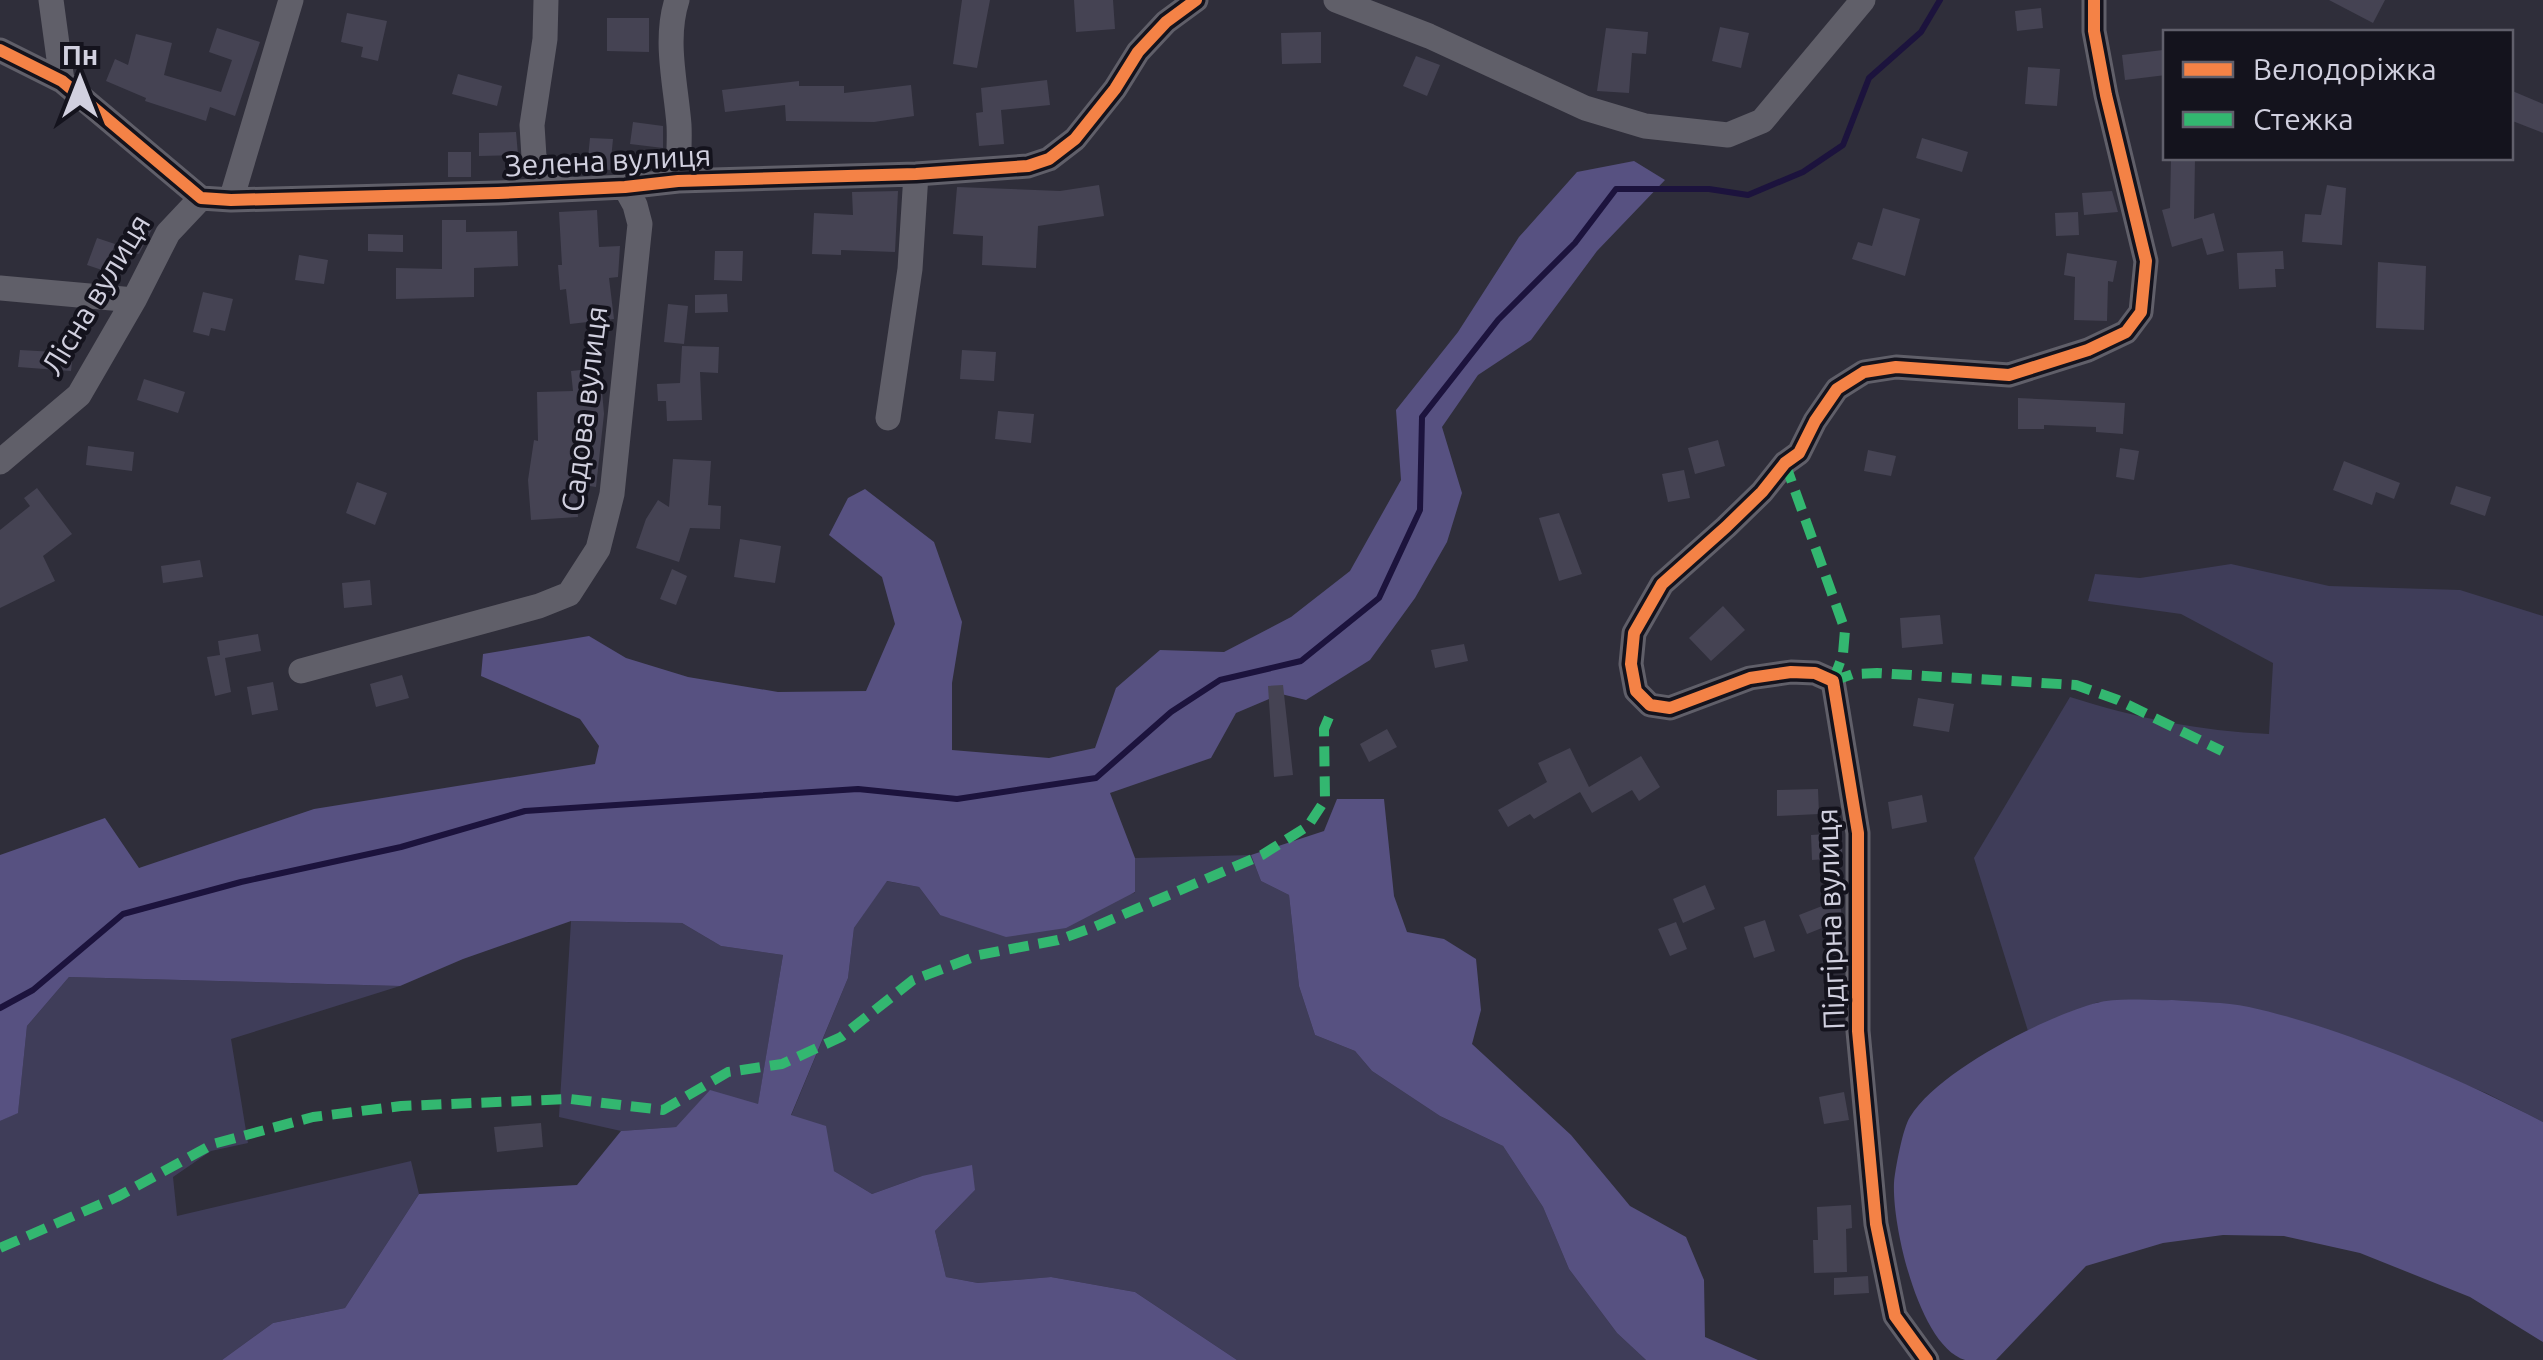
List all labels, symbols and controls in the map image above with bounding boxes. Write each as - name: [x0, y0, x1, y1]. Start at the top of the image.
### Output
- north arrow: [30, 30, 130, 130]
- legend: [2163, 30, 2513, 160]
- text: Пн: [62, 39, 98, 70]
- text: Велодоріжка: [2253, 52, 2437, 86]
- text: Стежка: [2253, 102, 2354, 136]
- street label: Зелена вулиця: [504, 138, 712, 182]
- street label: Лісна вулиця: [34, 208, 156, 381]
- street label: Садова вулиця: [555, 304, 614, 514]
- street label: Підгірна вулиця: [1809, 808, 1851, 1030]

